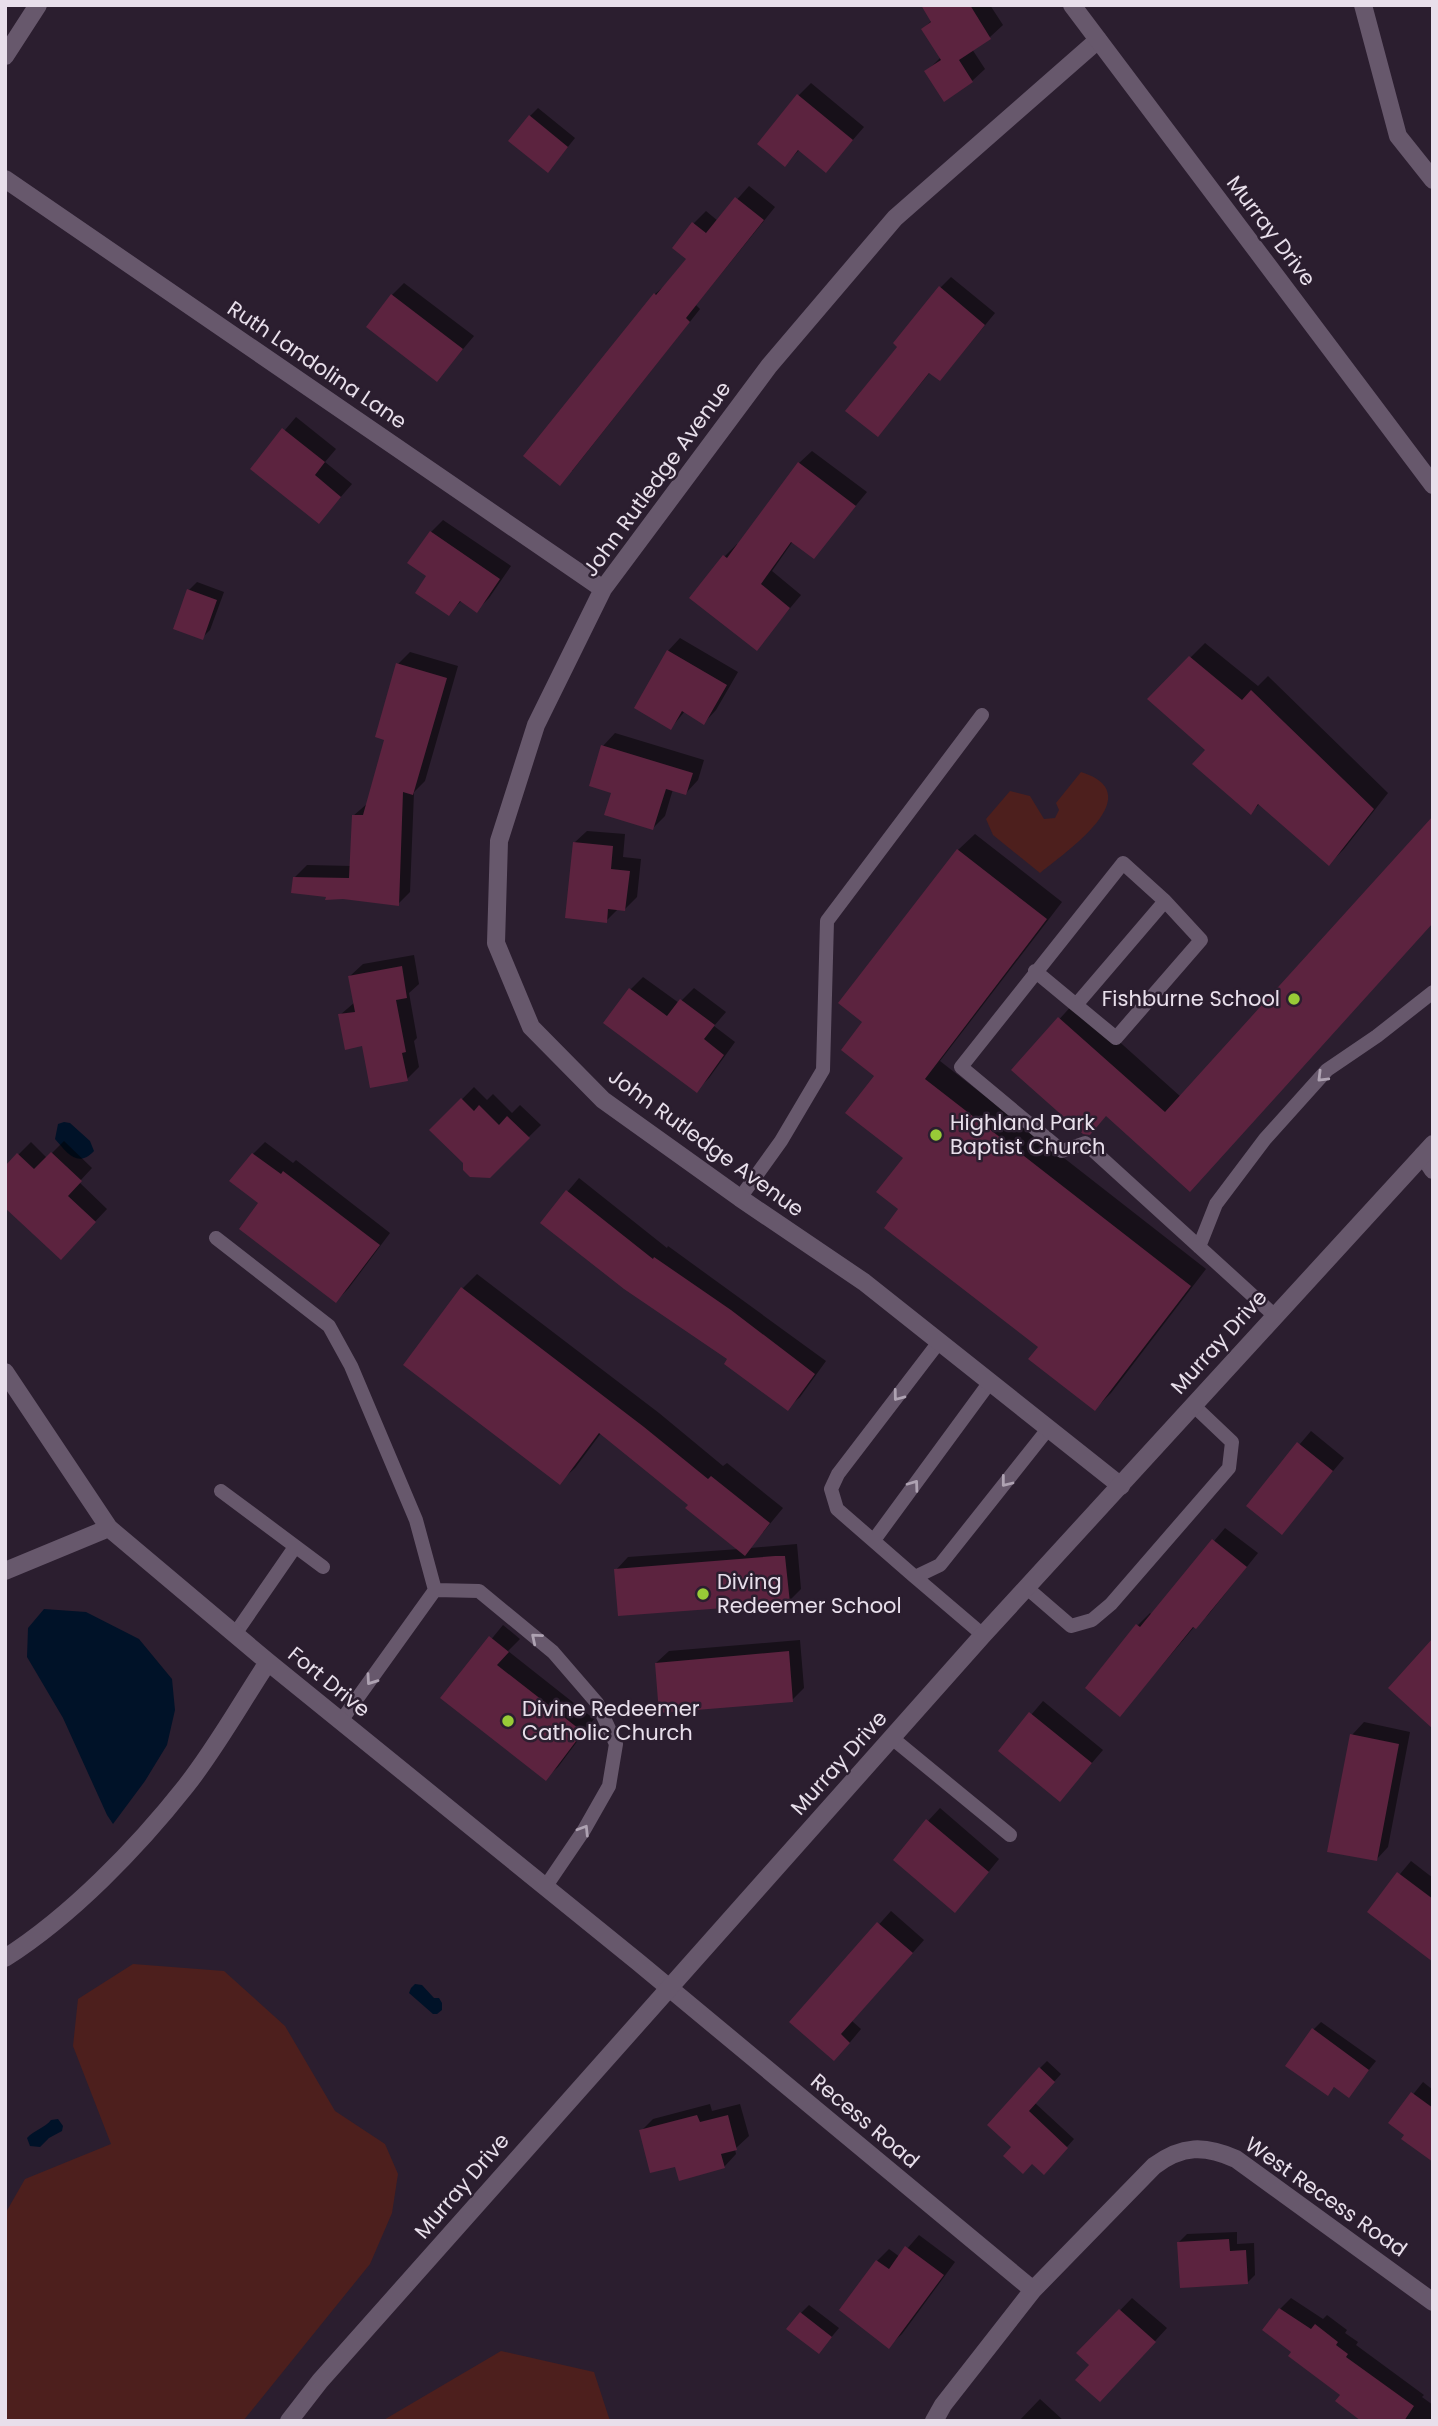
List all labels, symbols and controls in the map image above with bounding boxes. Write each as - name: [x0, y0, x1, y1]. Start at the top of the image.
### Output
- street label: Murray Drive: [1220, 169, 1323, 292]
- street label: Ruth Landolina Lane: [222, 294, 413, 435]
- street label: John Rutledge Avenue: [576, 375, 737, 582]
- place label: Fishburne School: [1102, 984, 1280, 1013]
- marker: Fishburne School: [1286, 991, 1302, 1007]
- street label: John Rutledge Avenue: [603, 1062, 810, 1223]
- one-way arrow: [1317, 1068, 1330, 1081]
- place label: Highland Park Baptist Church: [950, 1108, 1105, 1161]
- marker: Highland Park Baptist Church: [928, 1127, 944, 1143]
- street label: Murray Drive: [1164, 1283, 1273, 1400]
- one-way arrow: [893, 1389, 906, 1401]
- one-way arrow: [1001, 1475, 1014, 1487]
- one-way arrow: [906, 1480, 919, 1493]
- place label: Diving Redeemer School: [717, 1567, 902, 1620]
- marker: Diving Redeemer School: [695, 1586, 711, 1602]
- one-way arrow: [531, 1634, 544, 1646]
- street label: Fort Drive: [282, 1640, 376, 1724]
- one-way arrow: [367, 1672, 379, 1685]
- place label: Divine Redeemer Catholic Church: [522, 1694, 700, 1747]
- street label: Murray Drive: [784, 1704, 893, 1821]
- marker: Divine Redeemer Catholic Church: [500, 1713, 516, 1729]
- one-way arrow: [576, 1824, 589, 1837]
- street label: Recess Road: [805, 2067, 926, 2175]
- street label: Murray Drive: [408, 2127, 516, 2245]
- street label: West Recess Road: [1240, 2130, 1413, 2263]

